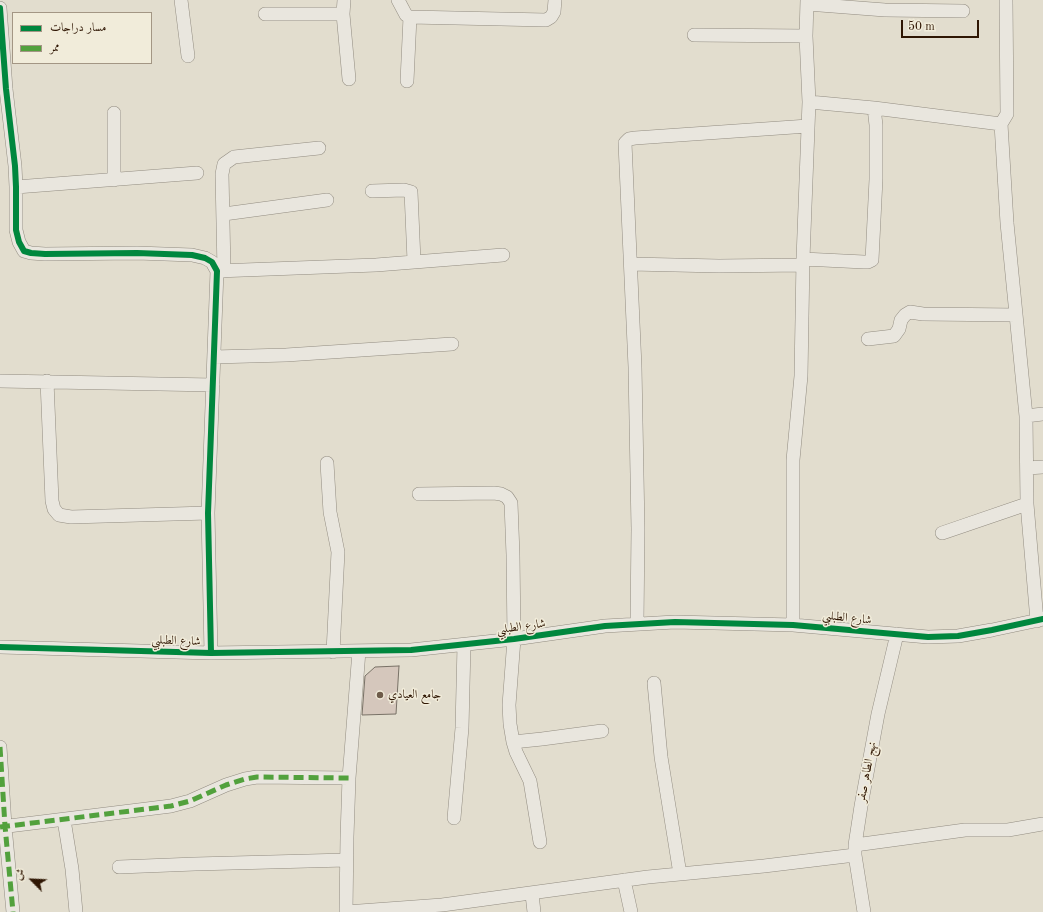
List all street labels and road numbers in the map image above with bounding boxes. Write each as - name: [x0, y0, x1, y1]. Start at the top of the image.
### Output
- street label: شارع الطبلبي: [822, 608, 872, 628]
- street label: شارع الطبلبي: [495, 616, 547, 638]
- street label: شارع الطبلبي: [151, 633, 201, 649]
- street label: نهج الطاهر صفر: [854, 740, 880, 804]

